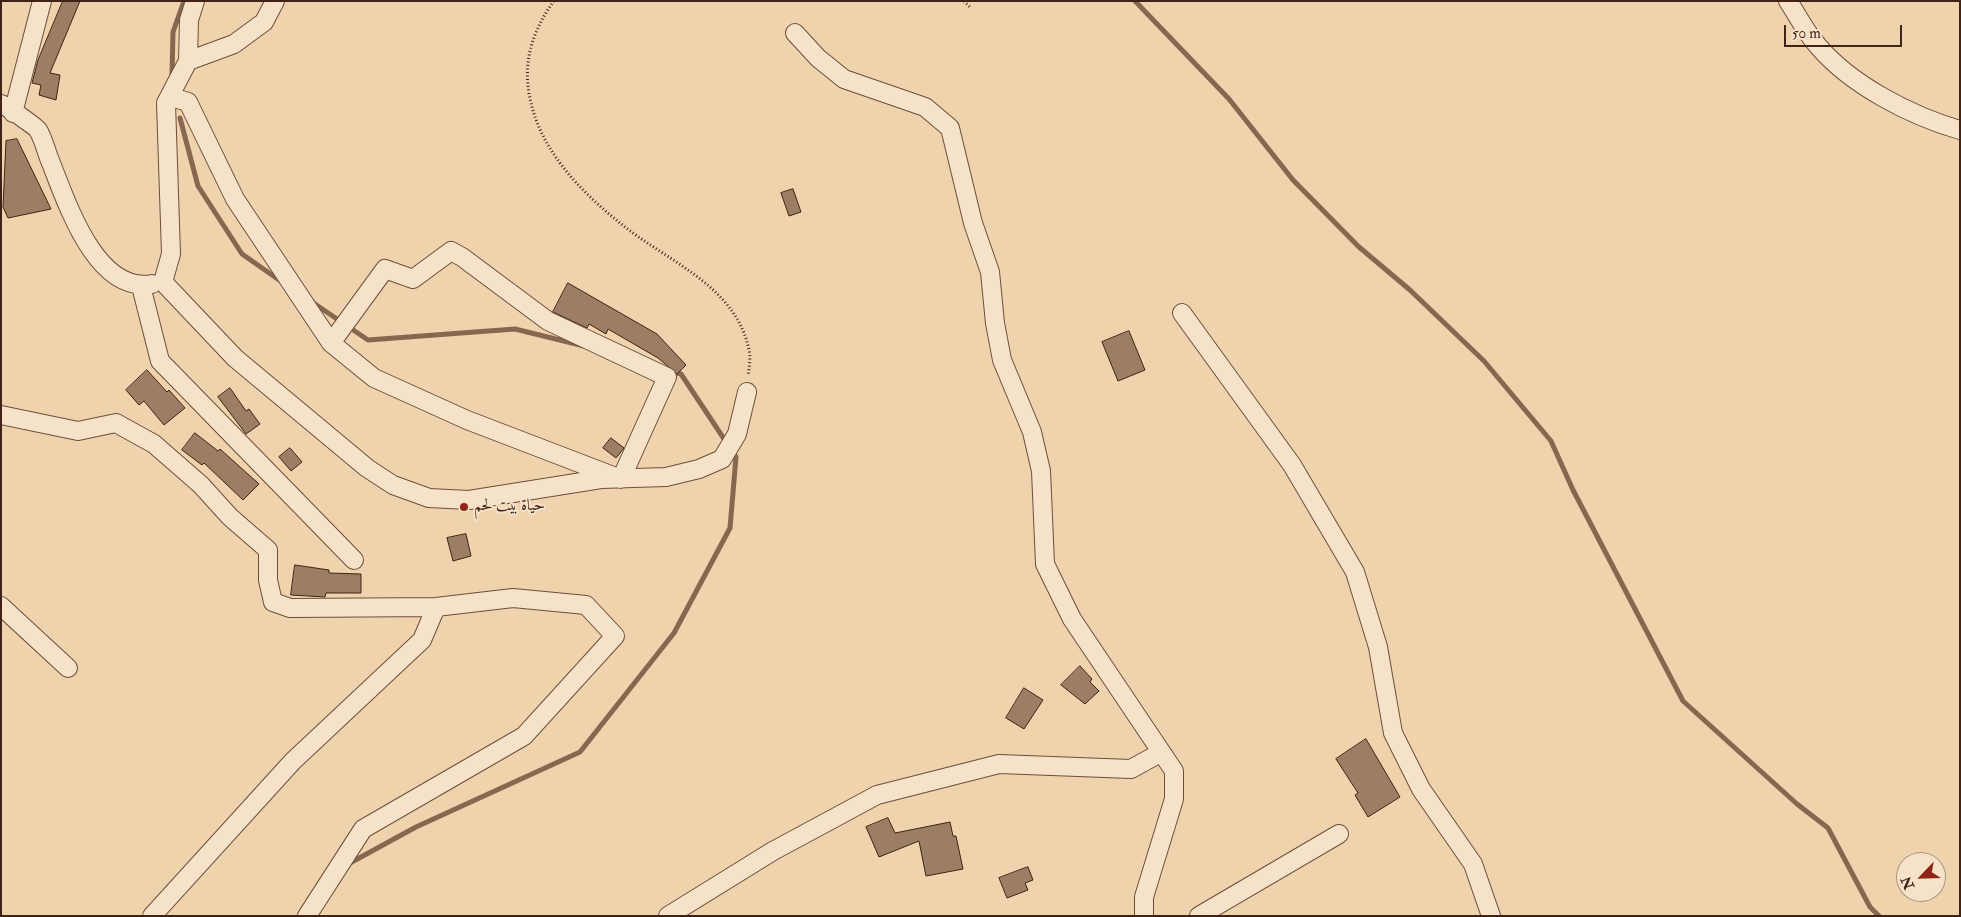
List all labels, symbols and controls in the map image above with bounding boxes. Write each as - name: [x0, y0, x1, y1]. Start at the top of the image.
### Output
- scale bar: [1786, 15, 1904, 47]
- text: 50 m: [1792, 24, 1821, 43]
- place label: حياة بيت لحم: [474, 497, 545, 517]
- marker: حياة بيت لحم: [458, 501, 470, 513]
- north arrow: [1896, 852, 1946, 902]
- text: N: [1897, 874, 1918, 892]

